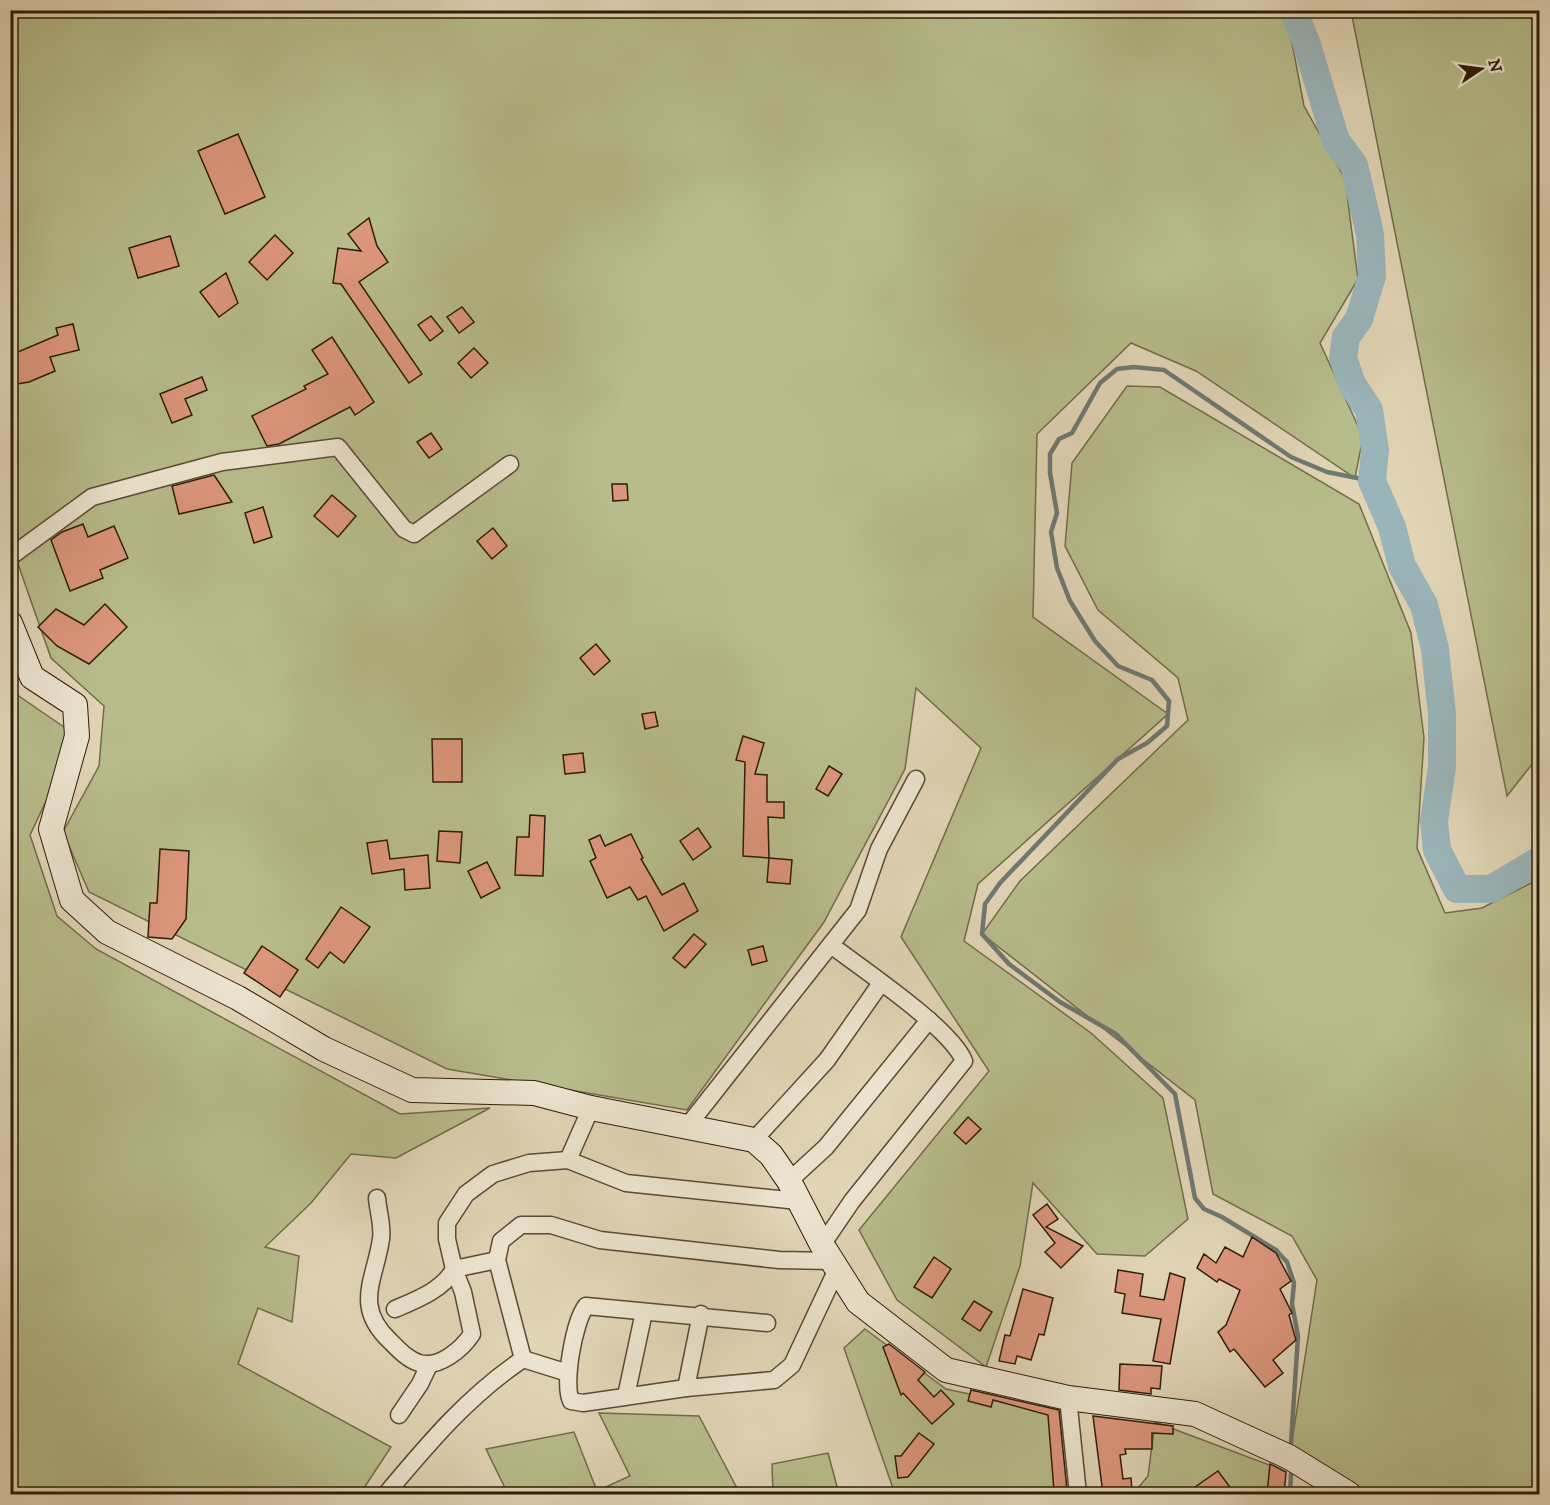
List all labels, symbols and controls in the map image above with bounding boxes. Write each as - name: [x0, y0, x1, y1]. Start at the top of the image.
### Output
- north arrow: [1451, 39, 1511, 99]
- text: N: [1483, 57, 1506, 75]

